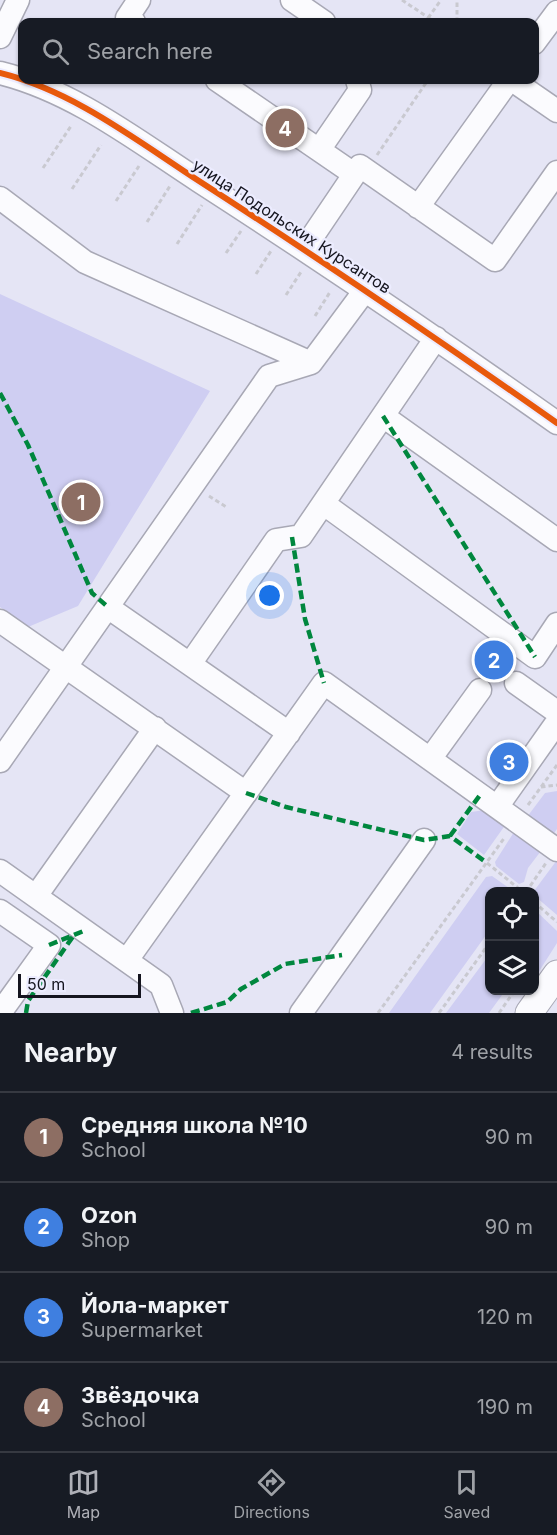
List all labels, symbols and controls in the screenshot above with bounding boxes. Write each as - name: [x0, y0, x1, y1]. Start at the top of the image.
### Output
- search box: [18, 18, 539, 84]
- icon: search: [39, 35, 72, 68]
- text: Search here: [87, 38, 213, 64]
- pin: 4: [266, 106, 304, 150]
- street label: улица Подольских Курсантов: [189, 154, 395, 298]
- pin: 1: [62, 480, 100, 524]
- your location: [255, 581, 284, 610]
- pin: 2: [474, 638, 514, 682]
- pin: 3: [490, 740, 528, 784]
- map controls: [485, 887, 539, 995]
- button: locate: [485, 887, 539, 941]
- button: layers: [485, 941, 539, 995]
- scale bar: [18, 971, 141, 998]
- text: 50 m: [27, 974, 65, 994]
- text: Nearby: [24, 1037, 117, 1068]
- text: 4 results: [451, 1040, 533, 1064]
- text: Средняя школа №10: [81, 1112, 308, 1138]
- text: 1: [39, 1125, 48, 1149]
- text: 90 m: [485, 1125, 533, 1149]
- text: School: [81, 1138, 146, 1162]
- text: Ozon: [81, 1202, 137, 1228]
- text: 2: [37, 1215, 50, 1239]
- text: 90 m: [485, 1215, 533, 1239]
- text: Shop: [81, 1228, 130, 1252]
- text: Йола-маркет: [81, 1292, 229, 1318]
- text: 3: [37, 1305, 50, 1329]
- text: 120 m: [477, 1305, 533, 1329]
- text: Supermarket: [81, 1318, 203, 1342]
- text: Звёздочка: [81, 1382, 200, 1408]
- text: 4: [37, 1395, 50, 1419]
- text: 190 m: [477, 1395, 533, 1419]
- text: School: [81, 1408, 146, 1432]
- tab: Map: [67, 1466, 100, 1522]
- tab: Directions: [234, 1466, 310, 1522]
- tab: Saved: [443, 1466, 490, 1522]

